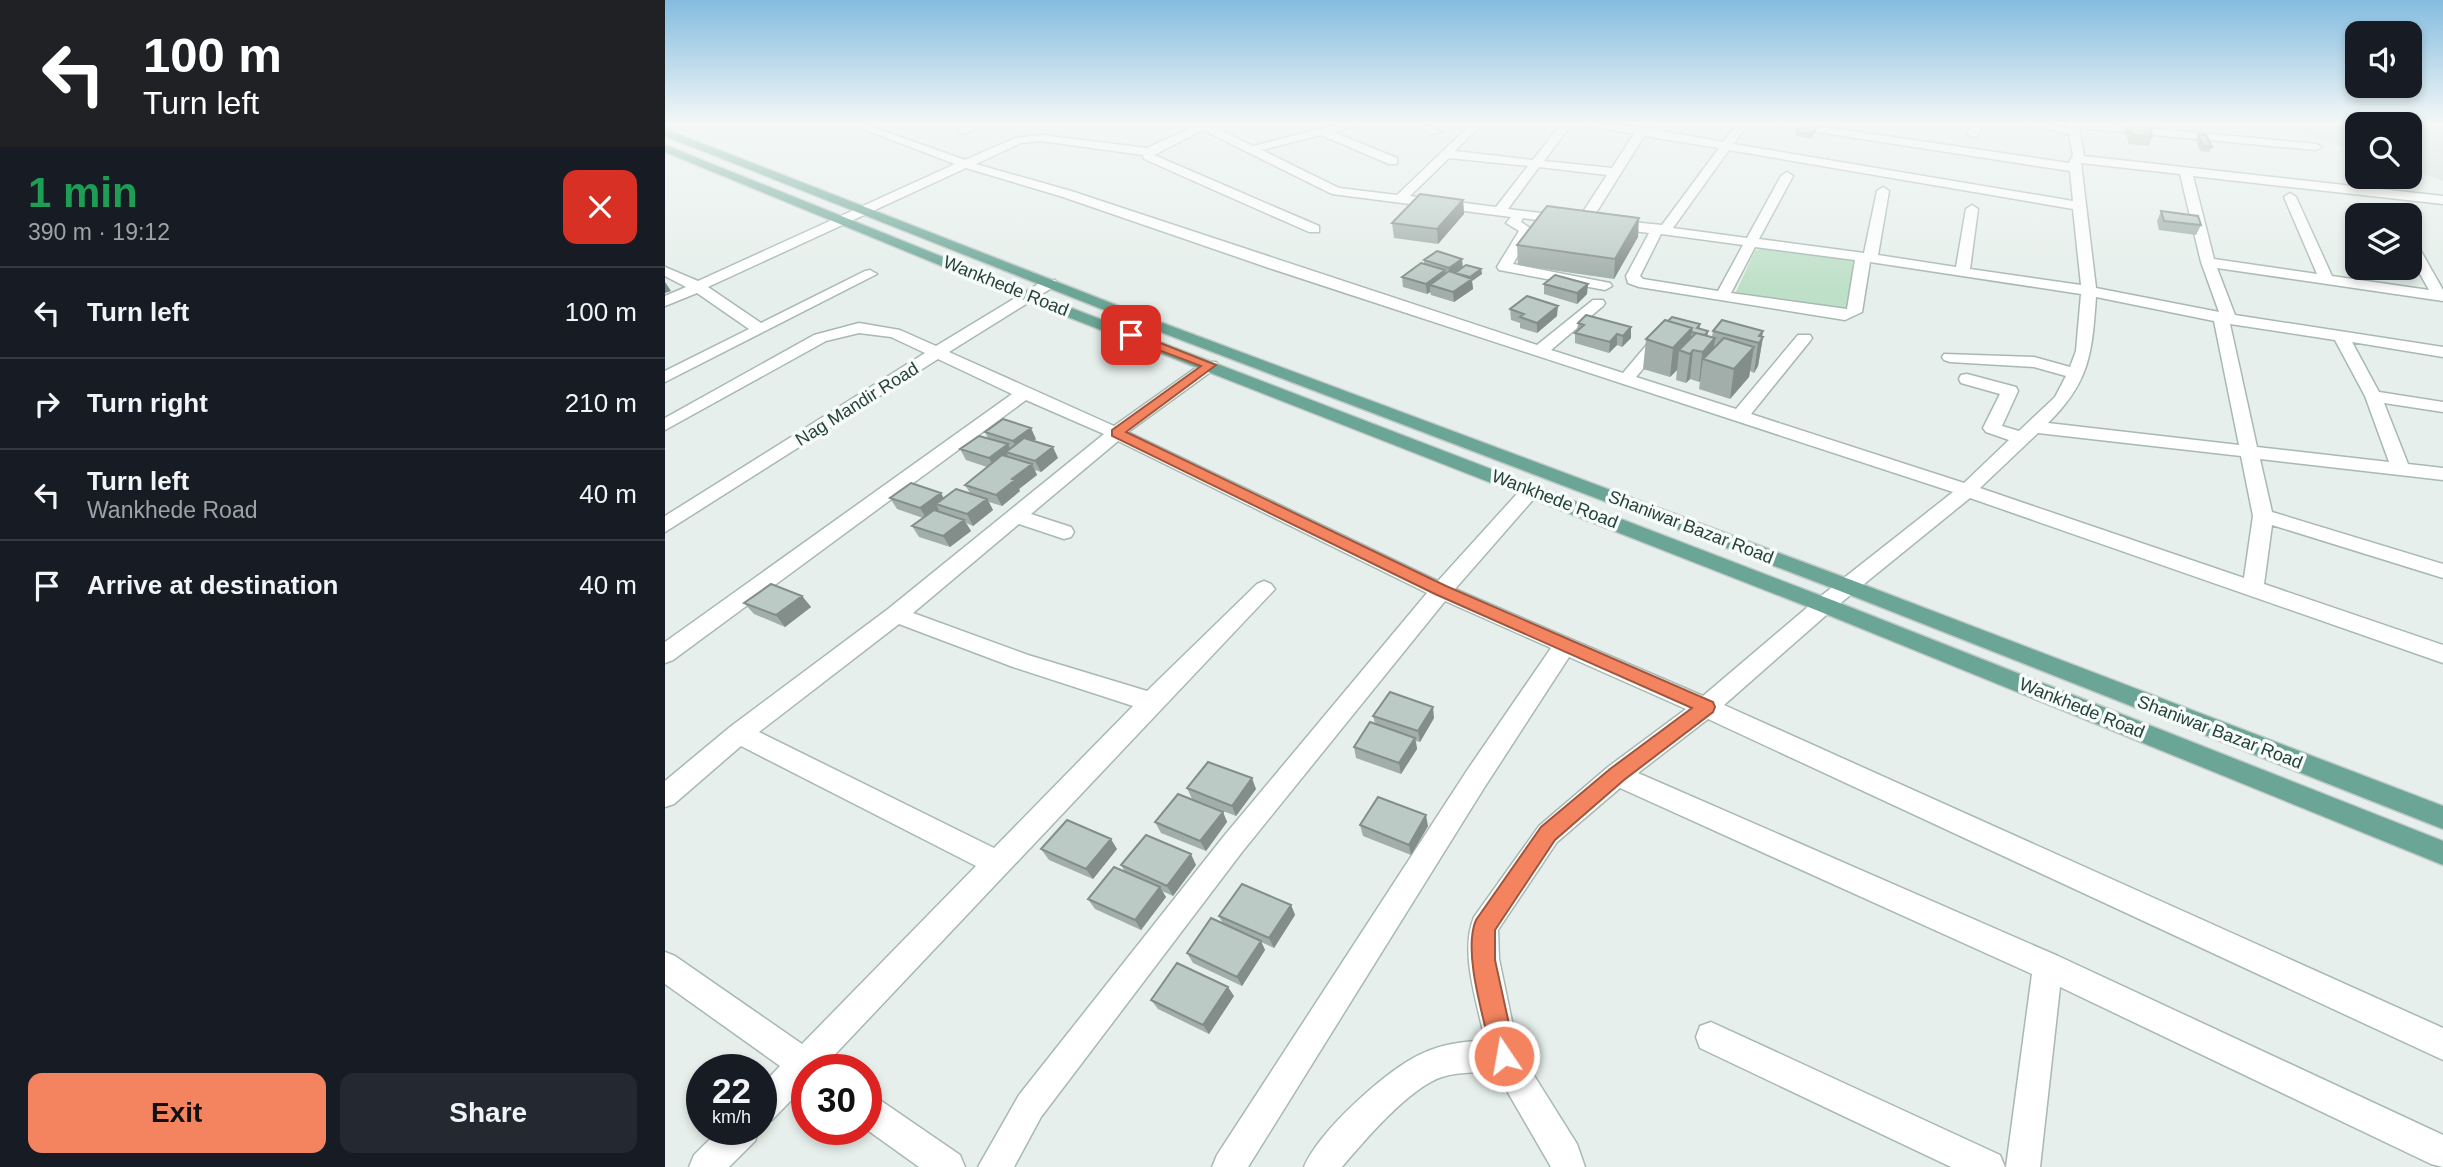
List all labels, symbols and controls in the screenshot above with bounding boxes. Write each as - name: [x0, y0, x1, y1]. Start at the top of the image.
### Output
- map controls: [2345, 21, 2422, 280]
- button: sound: [2345, 21, 2422, 98]
- icon: left: [28, 28, 119, 119]
- text: 100 m: [143, 28, 282, 82]
- text: Turn left: [143, 85, 259, 121]
- button: search: [2345, 112, 2422, 189]
- text: 1 min: [28, 169, 138, 216]
- button: close: [563, 170, 637, 244]
- button: layers: [2345, 203, 2422, 280]
- text: 390 m · 19:12: [28, 219, 170, 245]
- street label: Wankhede Road: [940, 252, 1072, 320]
- icon: left: [28, 294, 66, 332]
- text: Turn left: [87, 297, 189, 327]
- text: 100 m: [565, 297, 637, 327]
- pin: [1101, 305, 1161, 365]
- icon: arrive: [1112, 316, 1150, 354]
- street label: Nag Mandir Road: [792, 358, 922, 450]
- icon: right: [28, 385, 66, 423]
- text: Turn right: [87, 388, 208, 418]
- text: 210 m: [565, 388, 637, 418]
- text: Turn left: [87, 466, 189, 496]
- street label: Wankhede Road: [1489, 466, 1621, 532]
- icon: left: [28, 476, 66, 514]
- text: 40 m: [579, 479, 637, 509]
- street label: Shaniwar Bazar Road: [1606, 486, 1776, 568]
- text: Wankhede Road: [87, 497, 257, 523]
- icon: arrive: [28, 567, 66, 605]
- text: Arrive at destination: [87, 570, 338, 600]
- text: 40 m: [579, 570, 637, 600]
- street label: Wankhede Road: [2016, 674, 2148, 742]
- street label: Shaniwar Bazar Road: [2135, 691, 2305, 773]
- position arrow: [1467, 1019, 1541, 1093]
- speed limit sign: 30: [791, 1054, 882, 1145]
- text: 22: [712, 1071, 751, 1110]
- button: Exit: [28, 1073, 326, 1153]
- button: Share: [340, 1073, 637, 1153]
- text: km/h: [712, 1107, 751, 1127]

